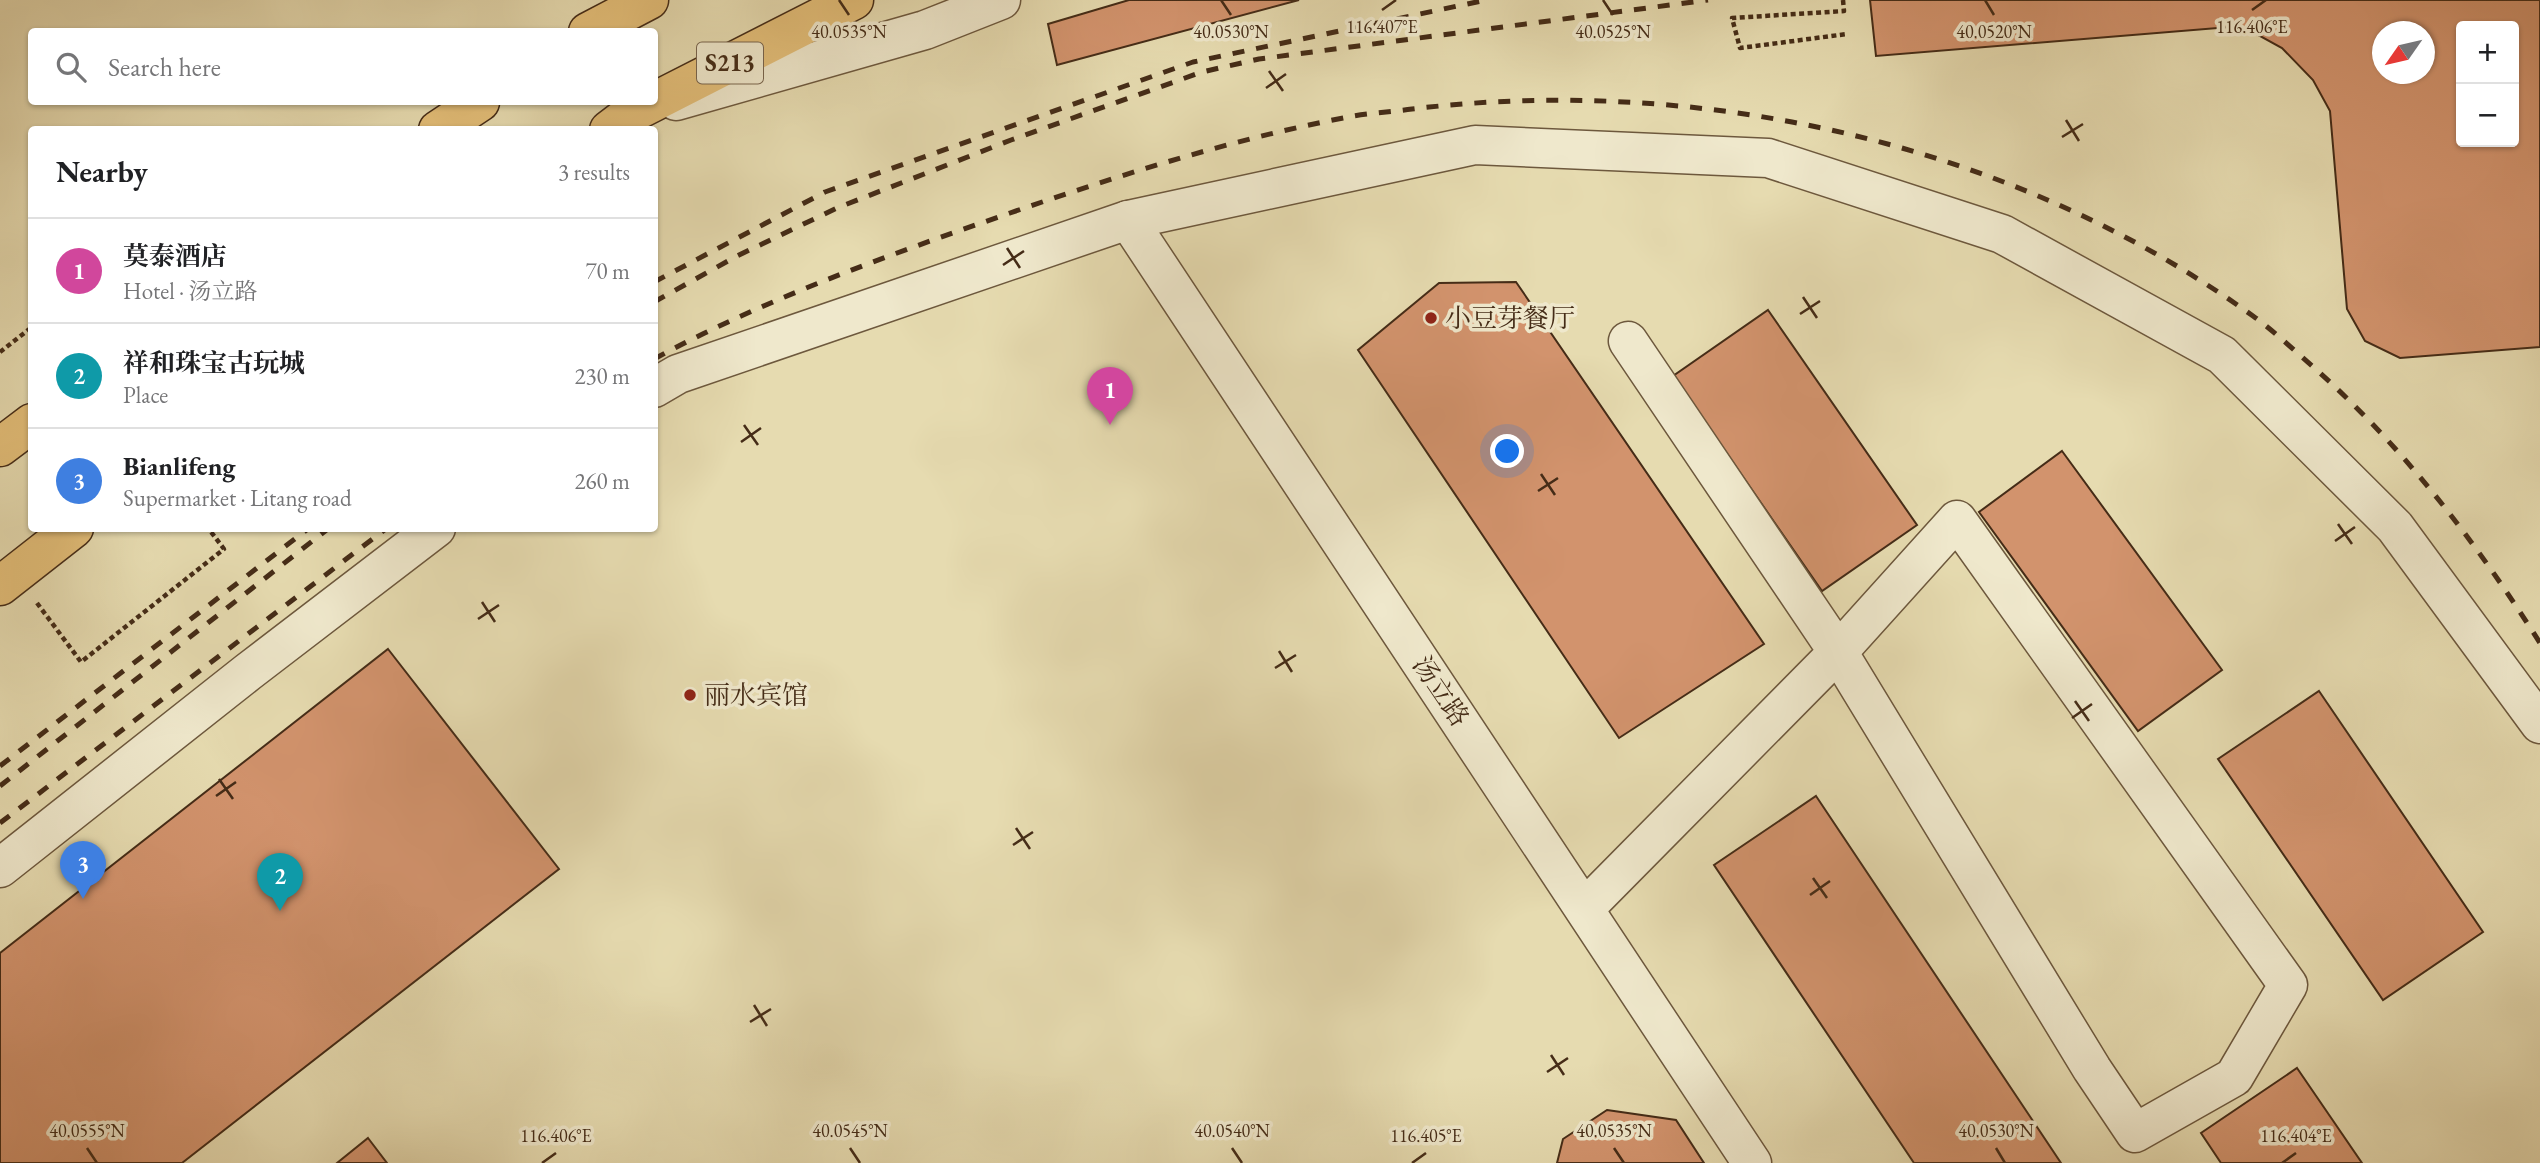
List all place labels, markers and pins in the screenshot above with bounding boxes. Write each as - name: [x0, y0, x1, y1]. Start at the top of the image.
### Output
- place label: 小豆芽餐厅: [1445, 301, 1575, 335]
- marker: 小豆芽餐厅: [1423, 310, 1439, 326]
- pin: 1: [1087, 367, 1133, 425]
- place label: 丽水宾馆: [704, 678, 808, 712]
- marker: 丽水宾馆: [682, 687, 698, 703]
- pin: 3: [60, 841, 106, 899]
- pin: 2: [257, 853, 303, 911]

